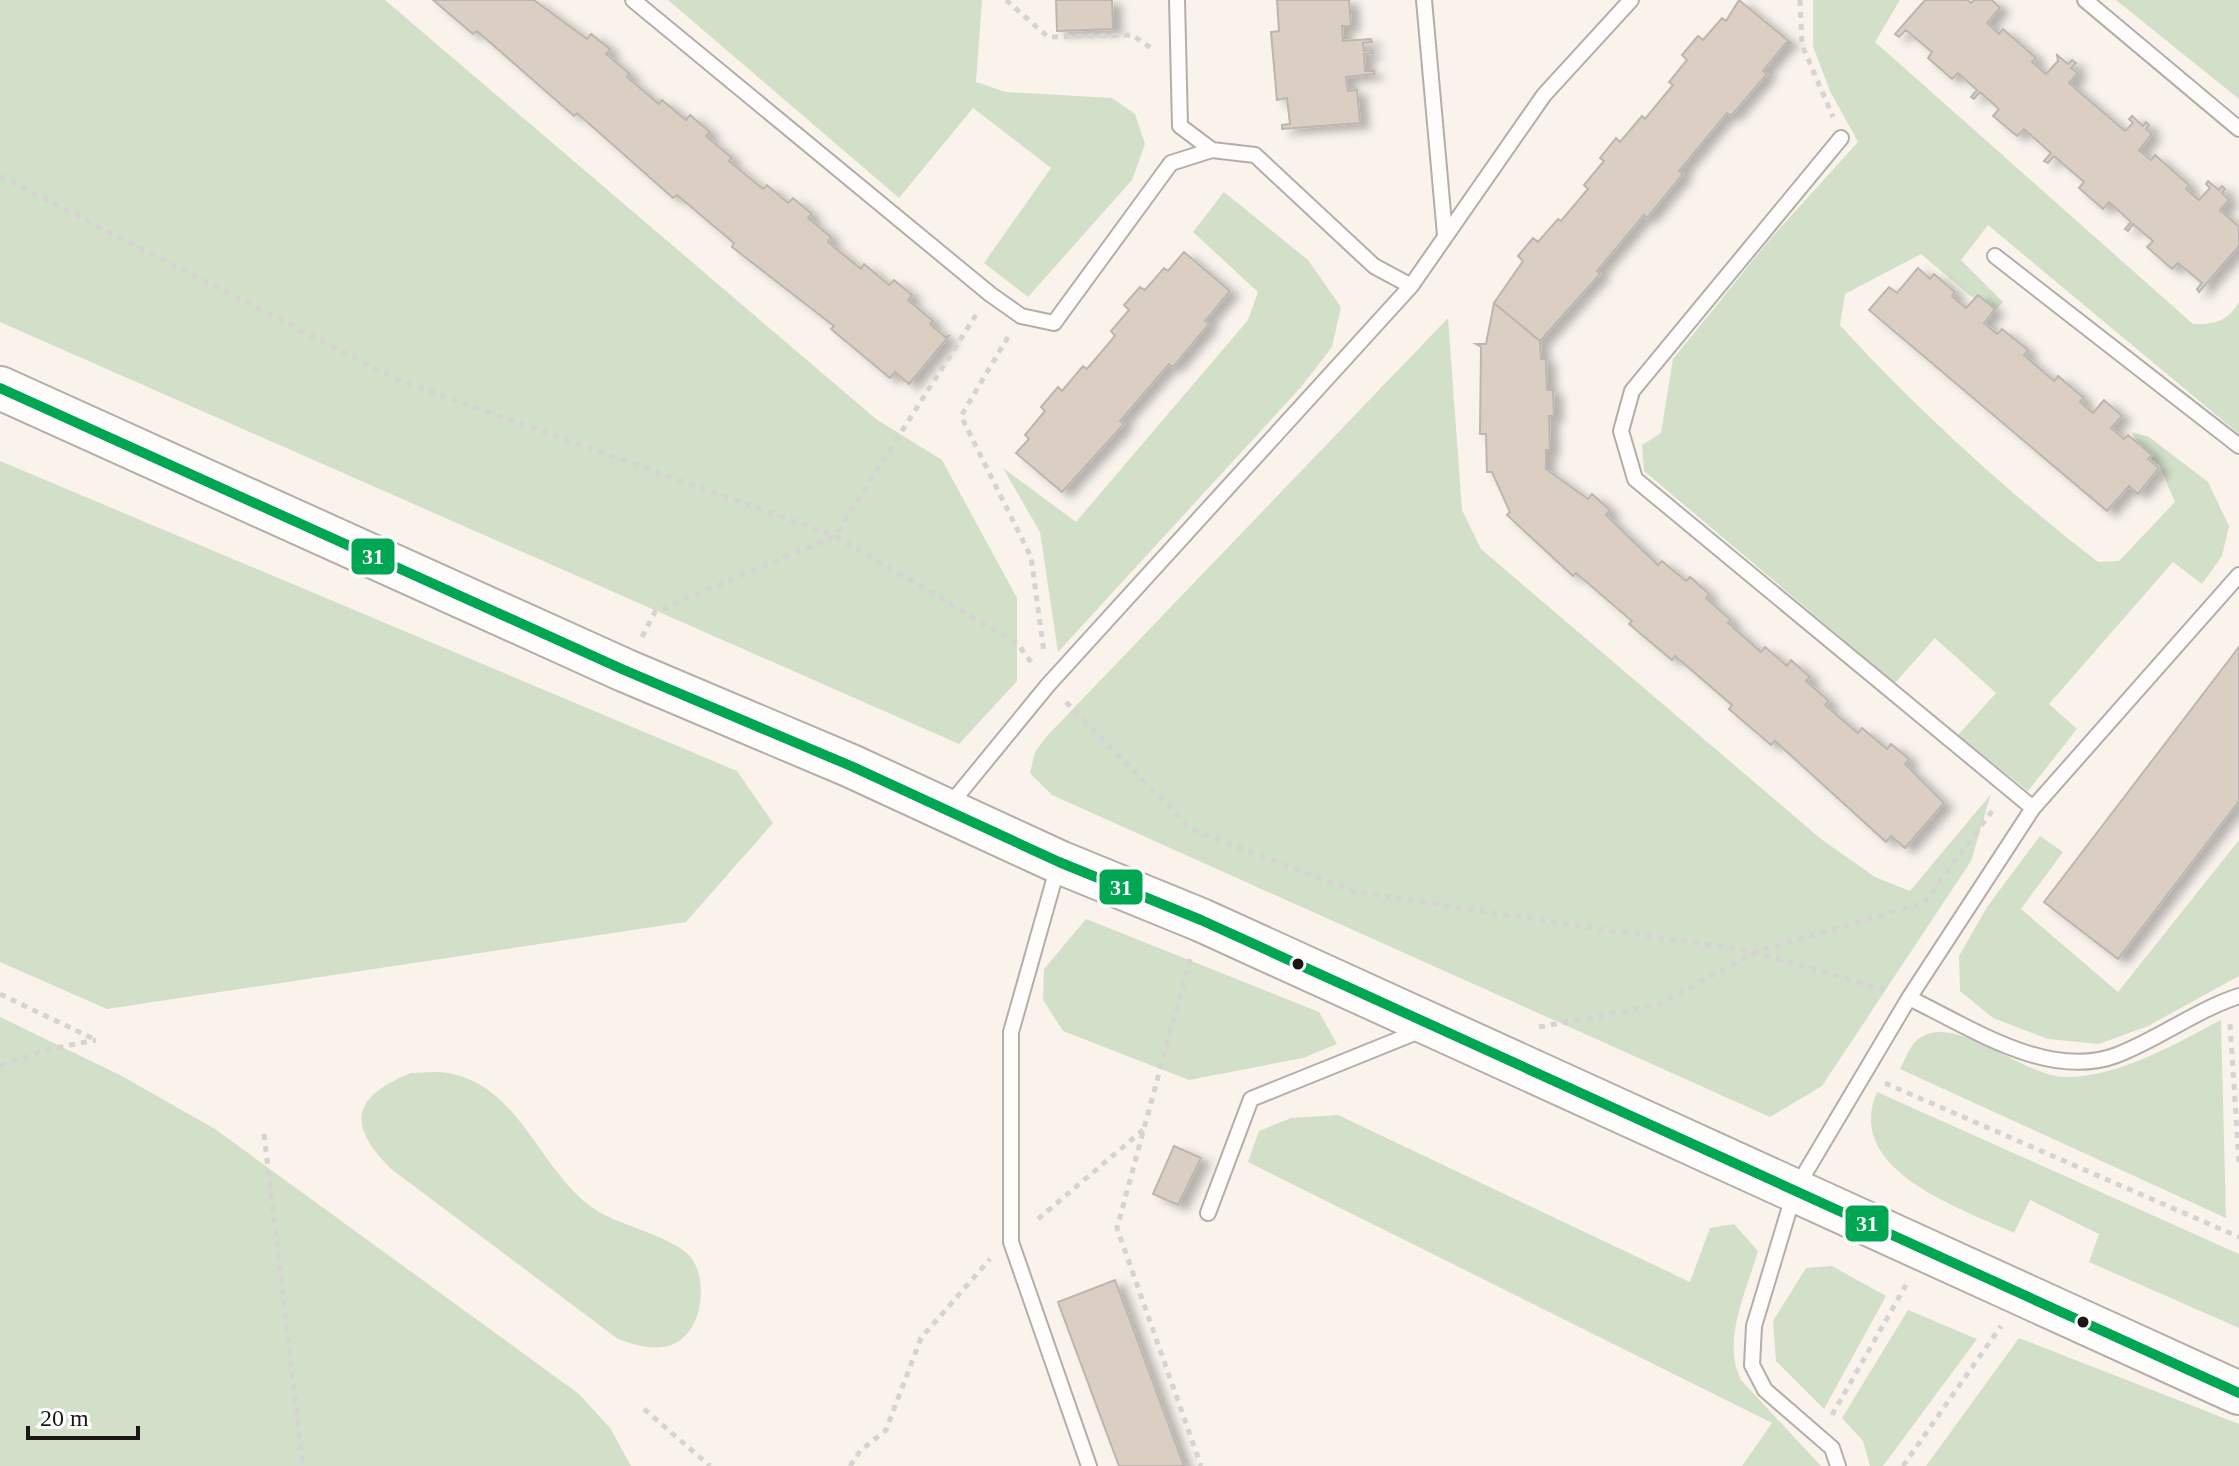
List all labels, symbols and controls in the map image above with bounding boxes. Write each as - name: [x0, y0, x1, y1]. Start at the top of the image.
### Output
- line badge: 31: [350, 537, 396, 576]
- text: 31: [362, 544, 384, 569]
- line badge: 31: [1098, 868, 1144, 906]
- text: 31: [1110, 875, 1132, 900]
- unlabelled marker: [1290, 956, 1306, 972]
- line badge: 31: [1844, 1204, 1890, 1243]
- text: 31: [1856, 1211, 1878, 1236]
- unlabelled marker: [2075, 1314, 2091, 1330]
- scale bar: [28, 1390, 138, 1440]
- text: 20 m: [40, 1405, 89, 1431]

